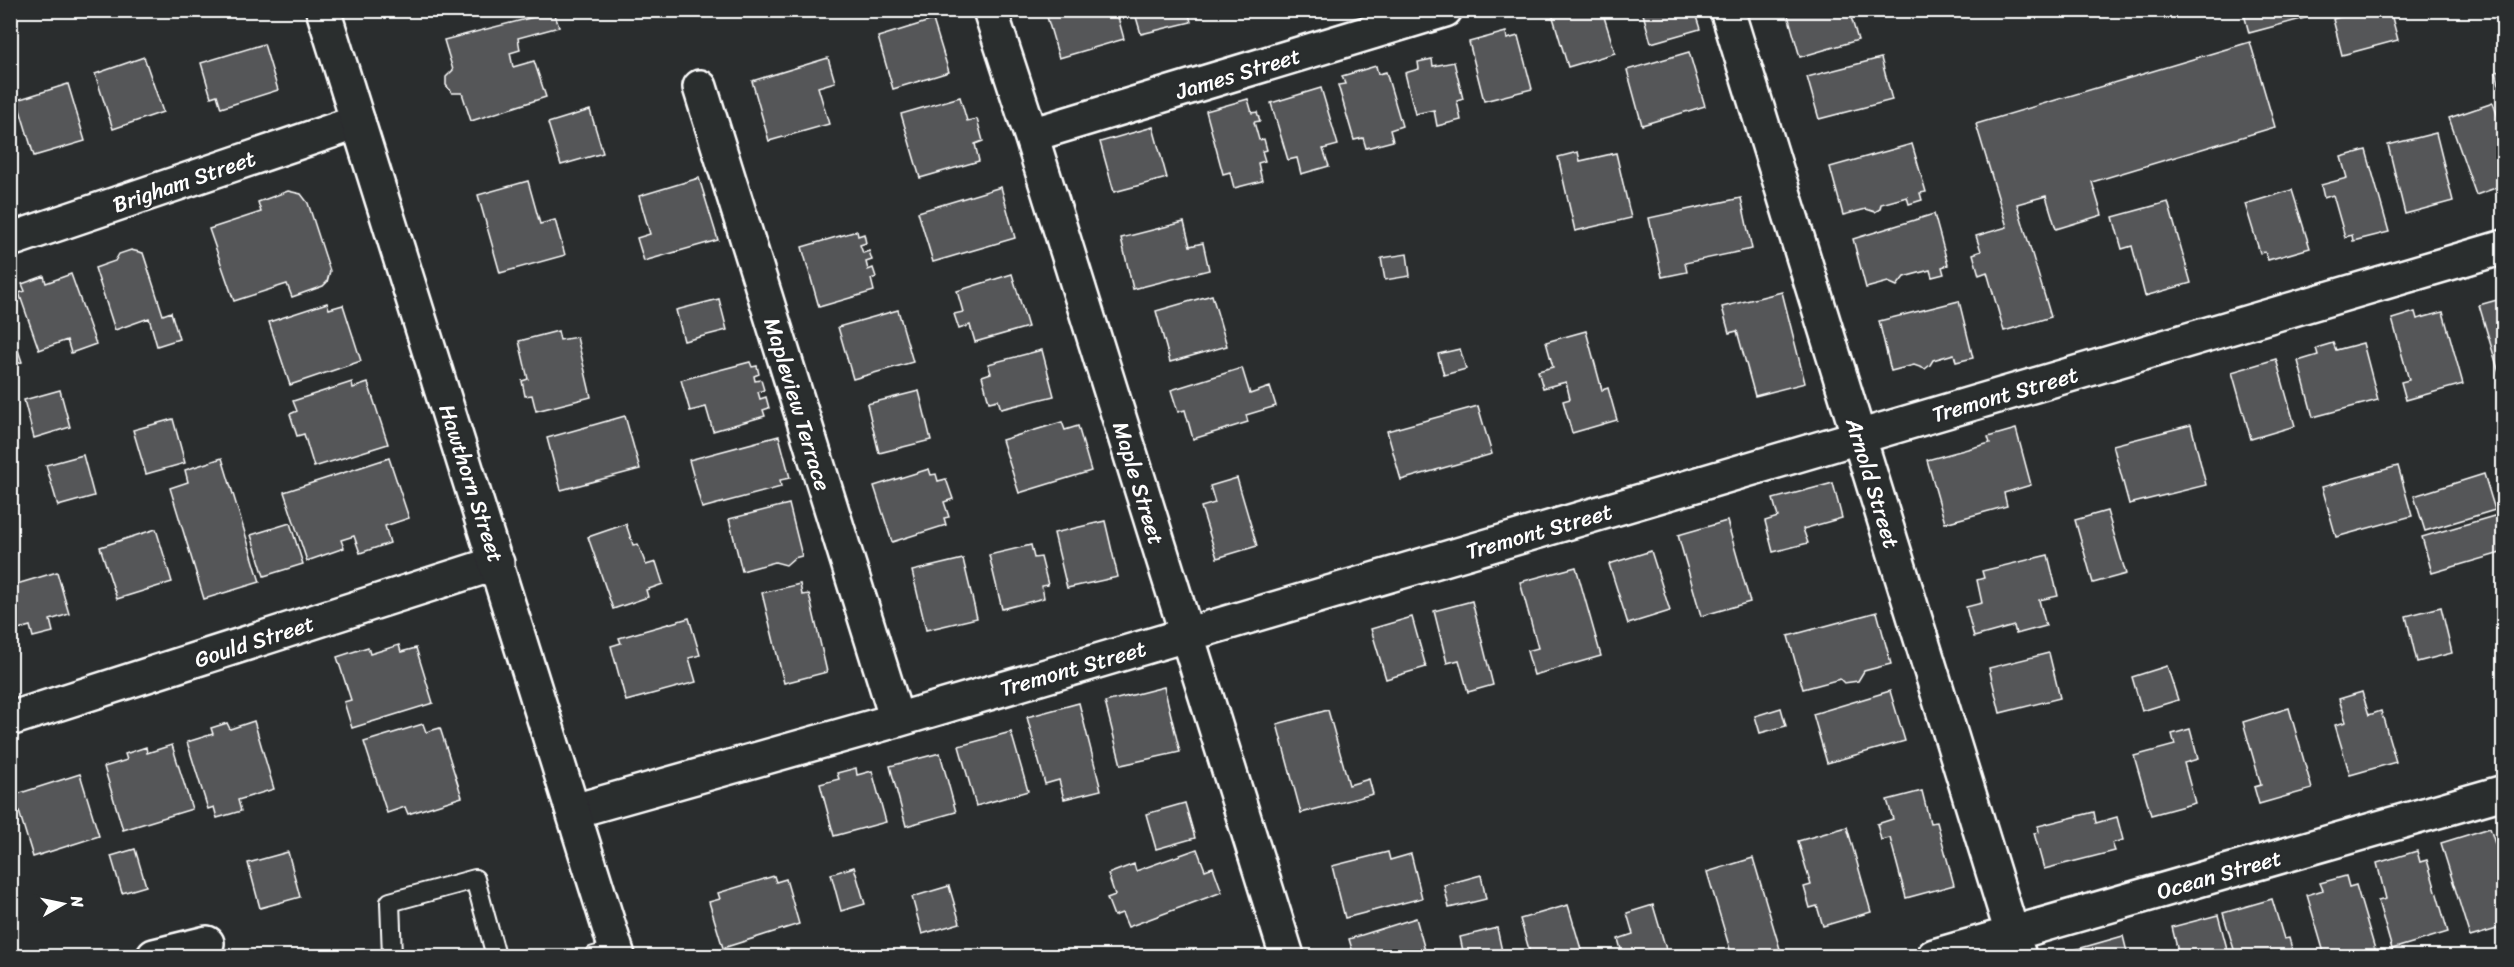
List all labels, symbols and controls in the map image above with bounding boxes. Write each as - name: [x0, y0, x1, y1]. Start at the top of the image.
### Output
- street label: James Street: [1170, 36, 1306, 111]
- street label: Brigham Street: [107, 139, 261, 224]
- street label: Mapleview Terrace: [753, 313, 842, 496]
- street label: Tremont Street: [1927, 355, 2083, 434]
- street label: Hawthorn Street: [428, 399, 516, 568]
- street label: Arnold Street: [1834, 412, 1911, 554]
- street label: Maple Street: [1101, 417, 1176, 550]
- street label: Tremont Street: [1461, 492, 1617, 571]
- street label: Gould Street: [189, 604, 320, 679]
- street label: Tremont Street: [995, 629, 1151, 708]
- street label: Ocean Street: [2152, 838, 2287, 911]
- north arrow: [33, 874, 93, 934]
- text: N: [62, 893, 93, 910]

